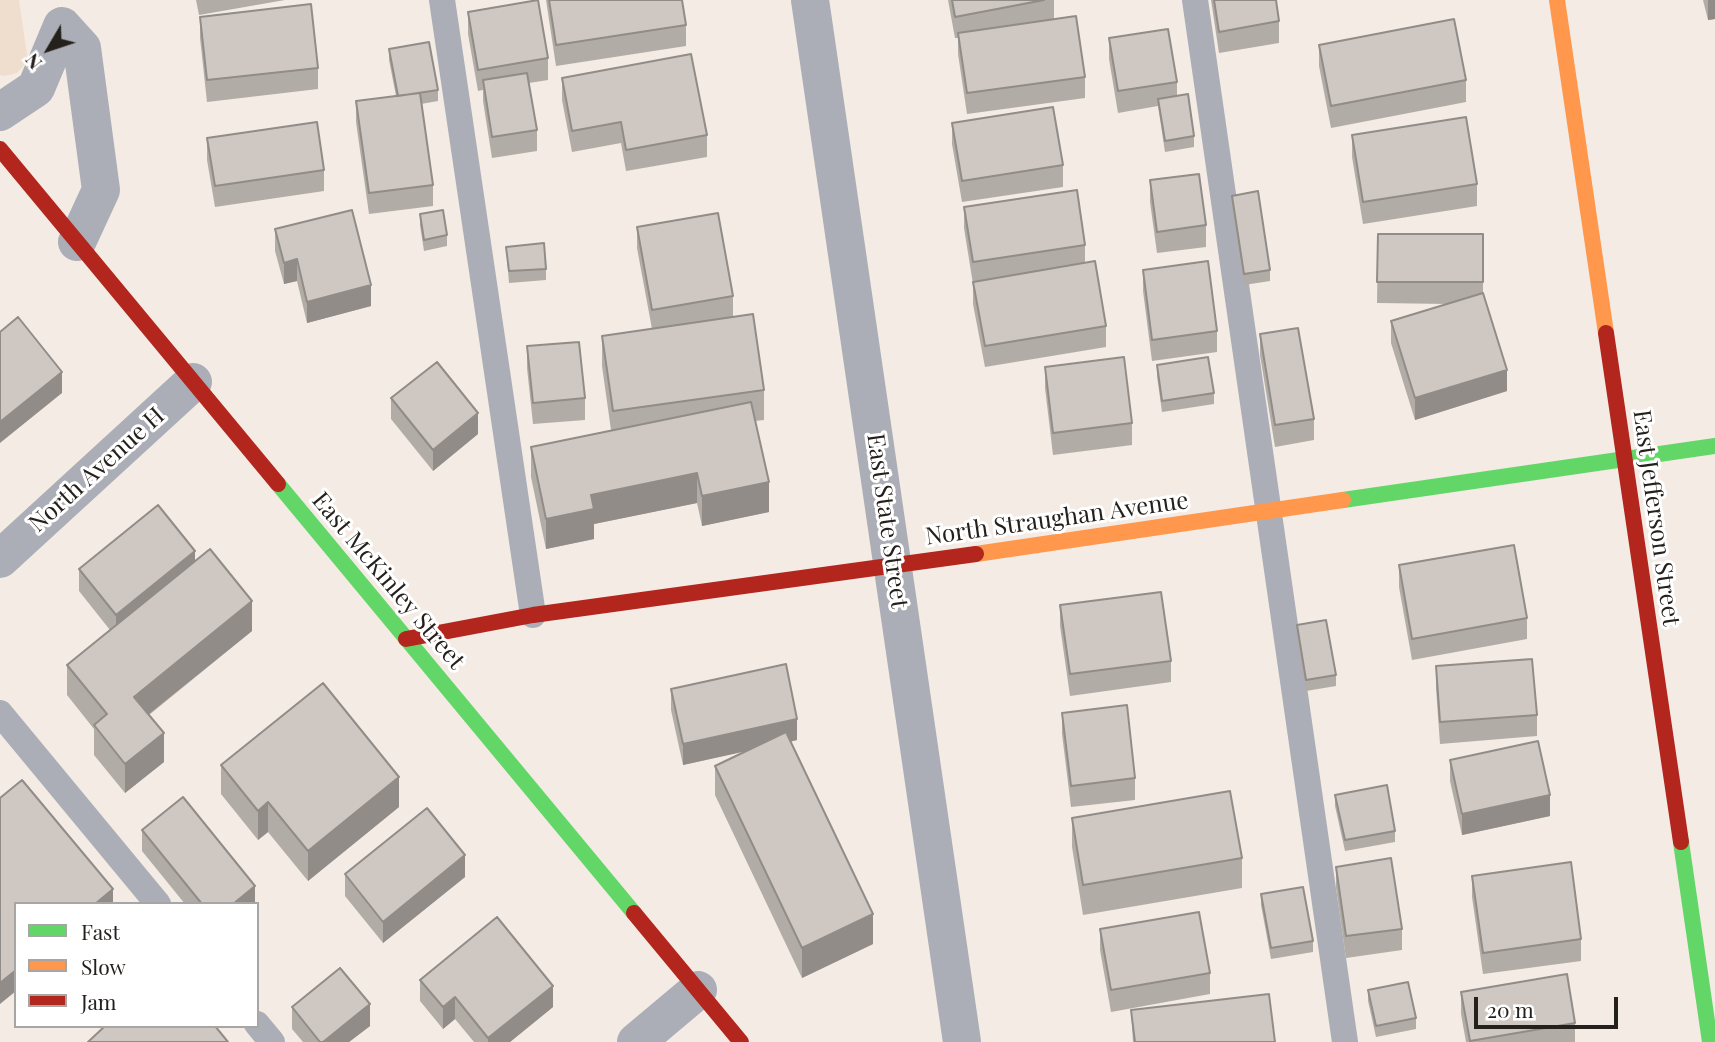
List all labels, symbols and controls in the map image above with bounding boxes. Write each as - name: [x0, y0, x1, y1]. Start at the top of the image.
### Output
- north arrow: [14, 14, 84, 84]
- text: N: [18, 49, 47, 76]
- street label: North Avenue H: [23, 402, 171, 538]
- street label: East Jefferson Street: [1627, 408, 1685, 628]
- street label: East State Street: [860, 432, 914, 610]
- street label: North Straughan Avenue: [924, 486, 1190, 552]
- street label: East McKinley Street: [306, 487, 470, 675]
- legend: [14, 902, 259, 1028]
- text: Fast: [81, 917, 120, 945]
- text: Slow: [81, 952, 126, 980]
- scale bar: [1477, 982, 1620, 1026]
- text: Jam: [81, 987, 117, 1015]
- text: 20 m: [1487, 995, 1534, 1023]

